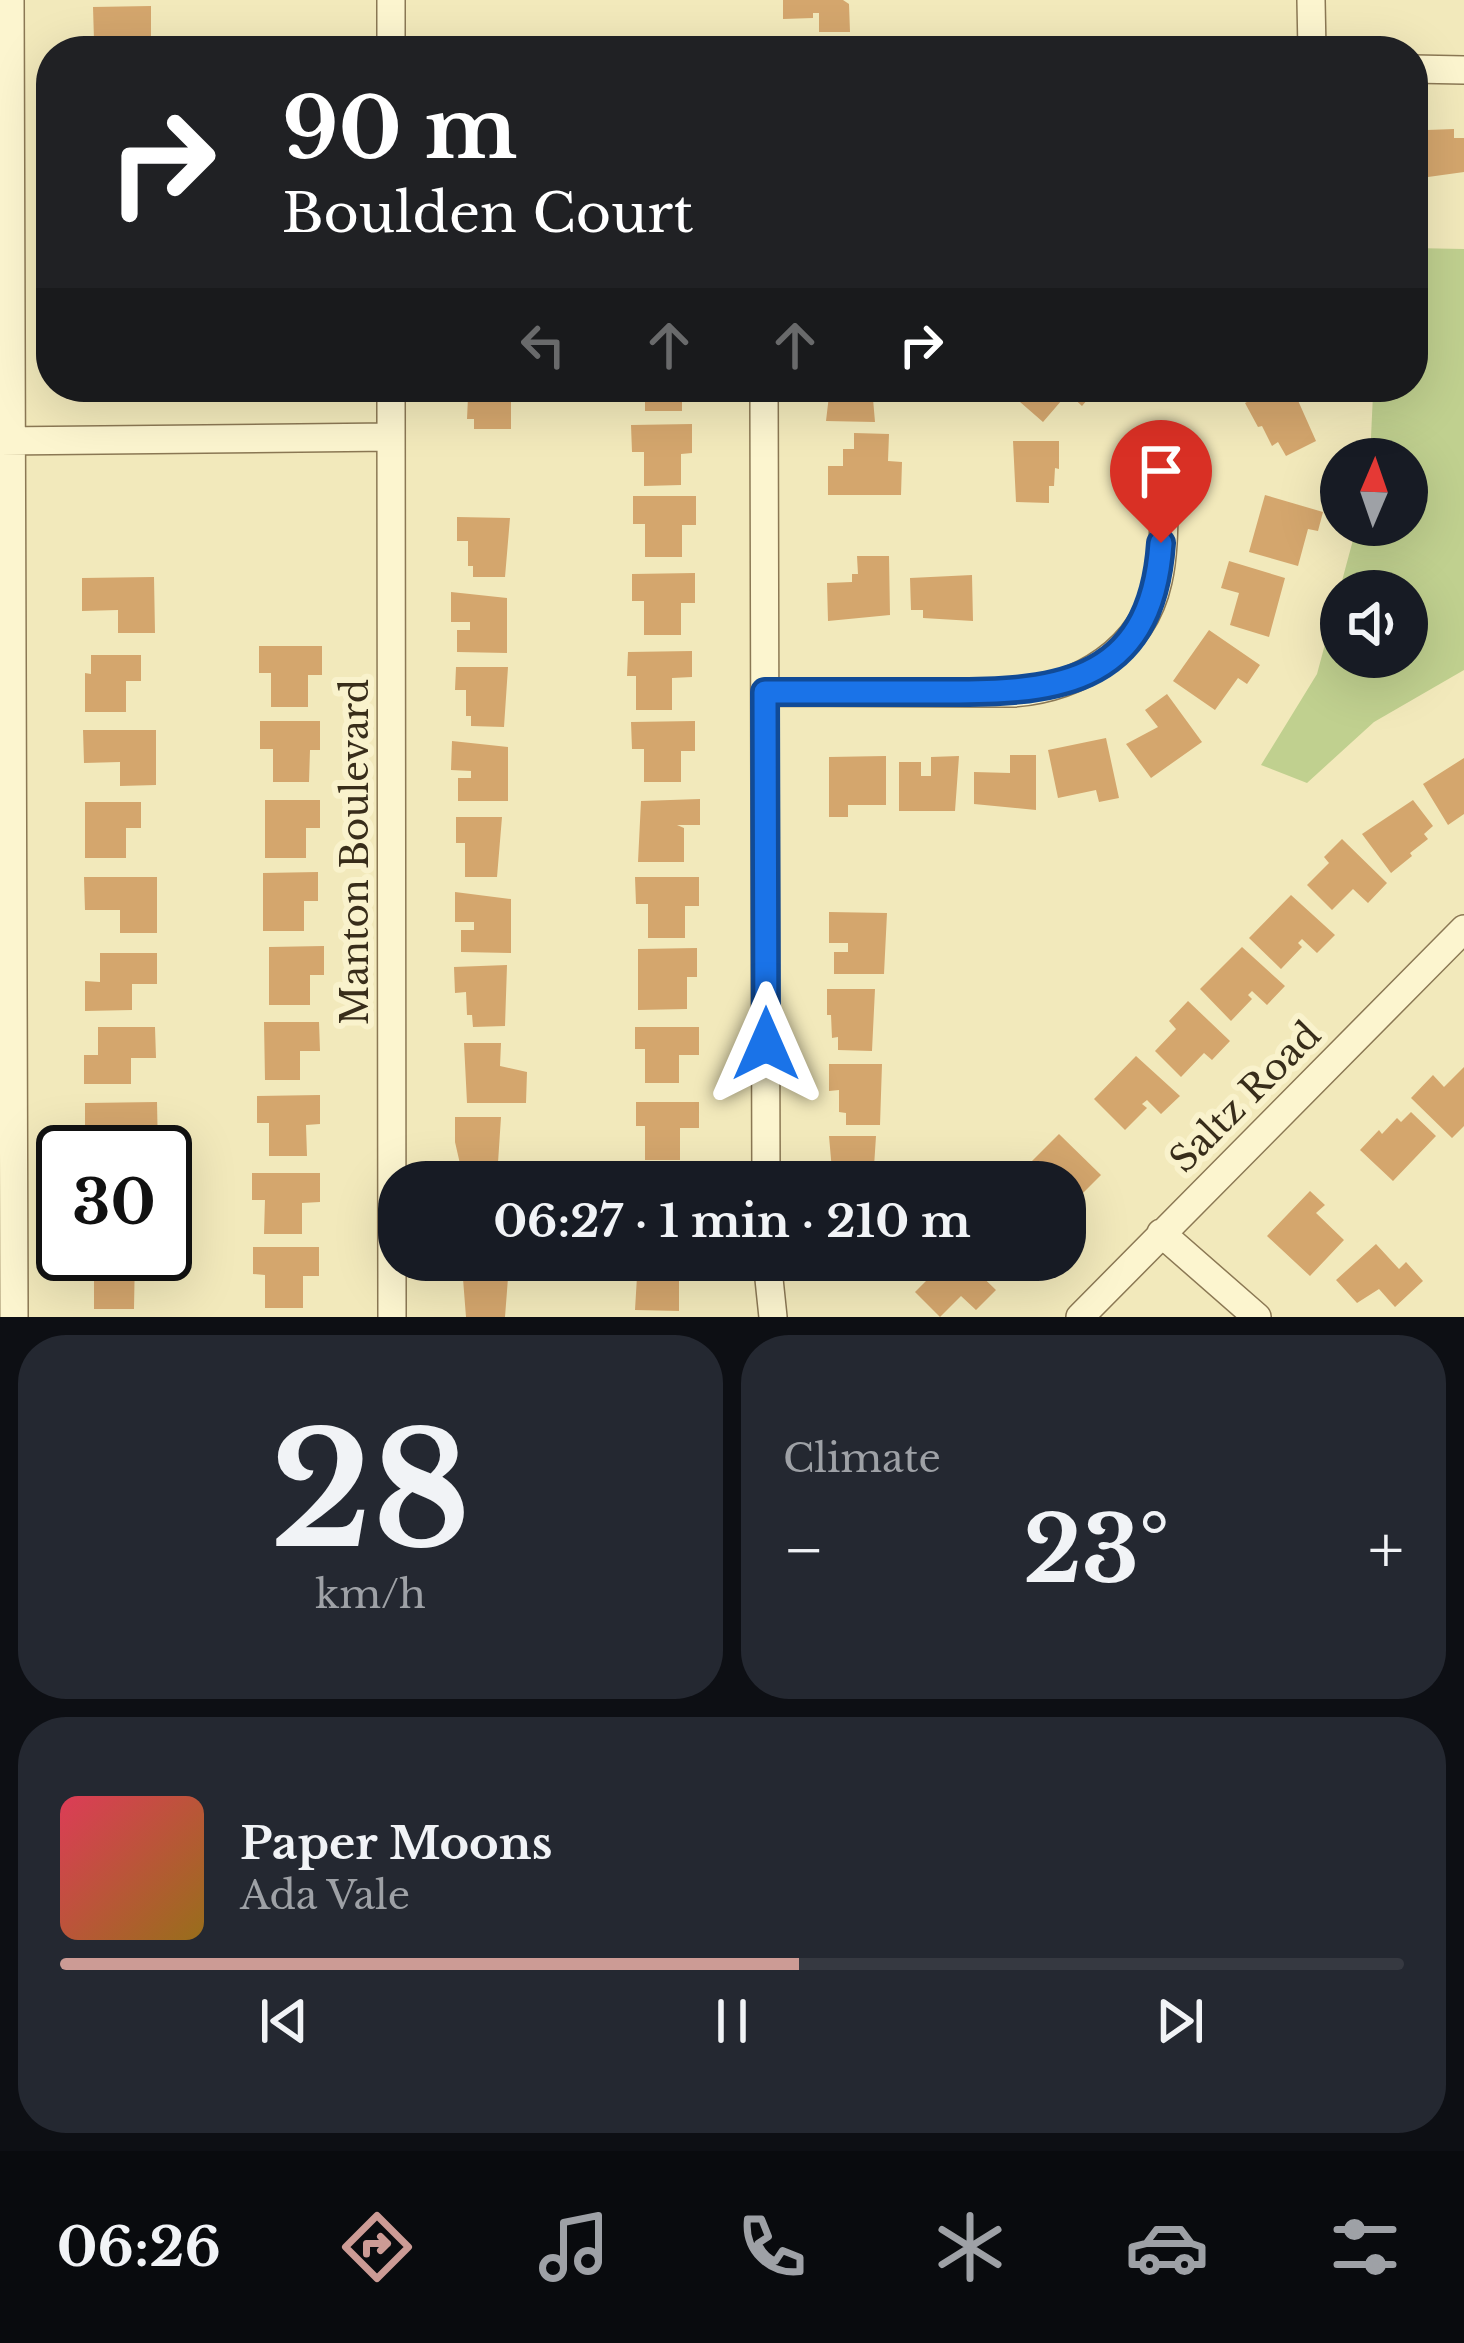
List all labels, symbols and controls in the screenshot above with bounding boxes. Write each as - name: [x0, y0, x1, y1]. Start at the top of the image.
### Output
- text: 90 m: [282, 77, 517, 181]
- icon: right: [84, 84, 240, 240]
- text: Boulden Court: [282, 180, 694, 247]
- icon: left: [510, 312, 576, 378]
- icon: ahead: [636, 312, 702, 378]
- icon: ahead: [762, 312, 828, 378]
- icon: right: [888, 312, 954, 378]
- pin: [1110, 420, 1212, 543]
- icon: arrive: [1128, 438, 1194, 504]
- north arrow: [1320, 438, 1428, 546]
- map controls: [1320, 438, 1428, 678]
- button: sound: [1320, 570, 1428, 678]
- street label: Manton Boulevard: [333, 679, 378, 1025]
- position arrow: [703, 981, 829, 1107]
- street label: Saltz Road: [1160, 1012, 1330, 1182]
- speed limit sign: 30: [36, 1125, 192, 1281]
- text: 06:27 · 1 min · 210 m: [493, 1193, 971, 1249]
- text: 28: [270, 1395, 471, 1588]
- text: Climate: [783, 1434, 941, 1483]
- text: 23°: [1023, 1495, 1169, 1606]
- text: −: [783, 1509, 825, 1591]
- text: +: [1368, 1509, 1404, 1591]
- text: km/h: [315, 1570, 426, 1619]
- text: Paper Moons: [240, 1815, 552, 1871]
- text: Ada Vale: [240, 1871, 410, 1920]
- icon: previous: [251, 1988, 317, 2054]
- icon: pause: [699, 1988, 765, 2054]
- icon: next: [1147, 1988, 1213, 2054]
- icon: directions: [335, 2205, 419, 2289]
- icon: music: [532, 2205, 616, 2289]
- icon: phone: [730, 2205, 814, 2289]
- icon: climate: [928, 2205, 1012, 2289]
- icon: car: [1125, 2205, 1209, 2289]
- icon: filters: [1323, 2205, 1407, 2289]
- text: 06:26: [57, 2214, 221, 2281]

